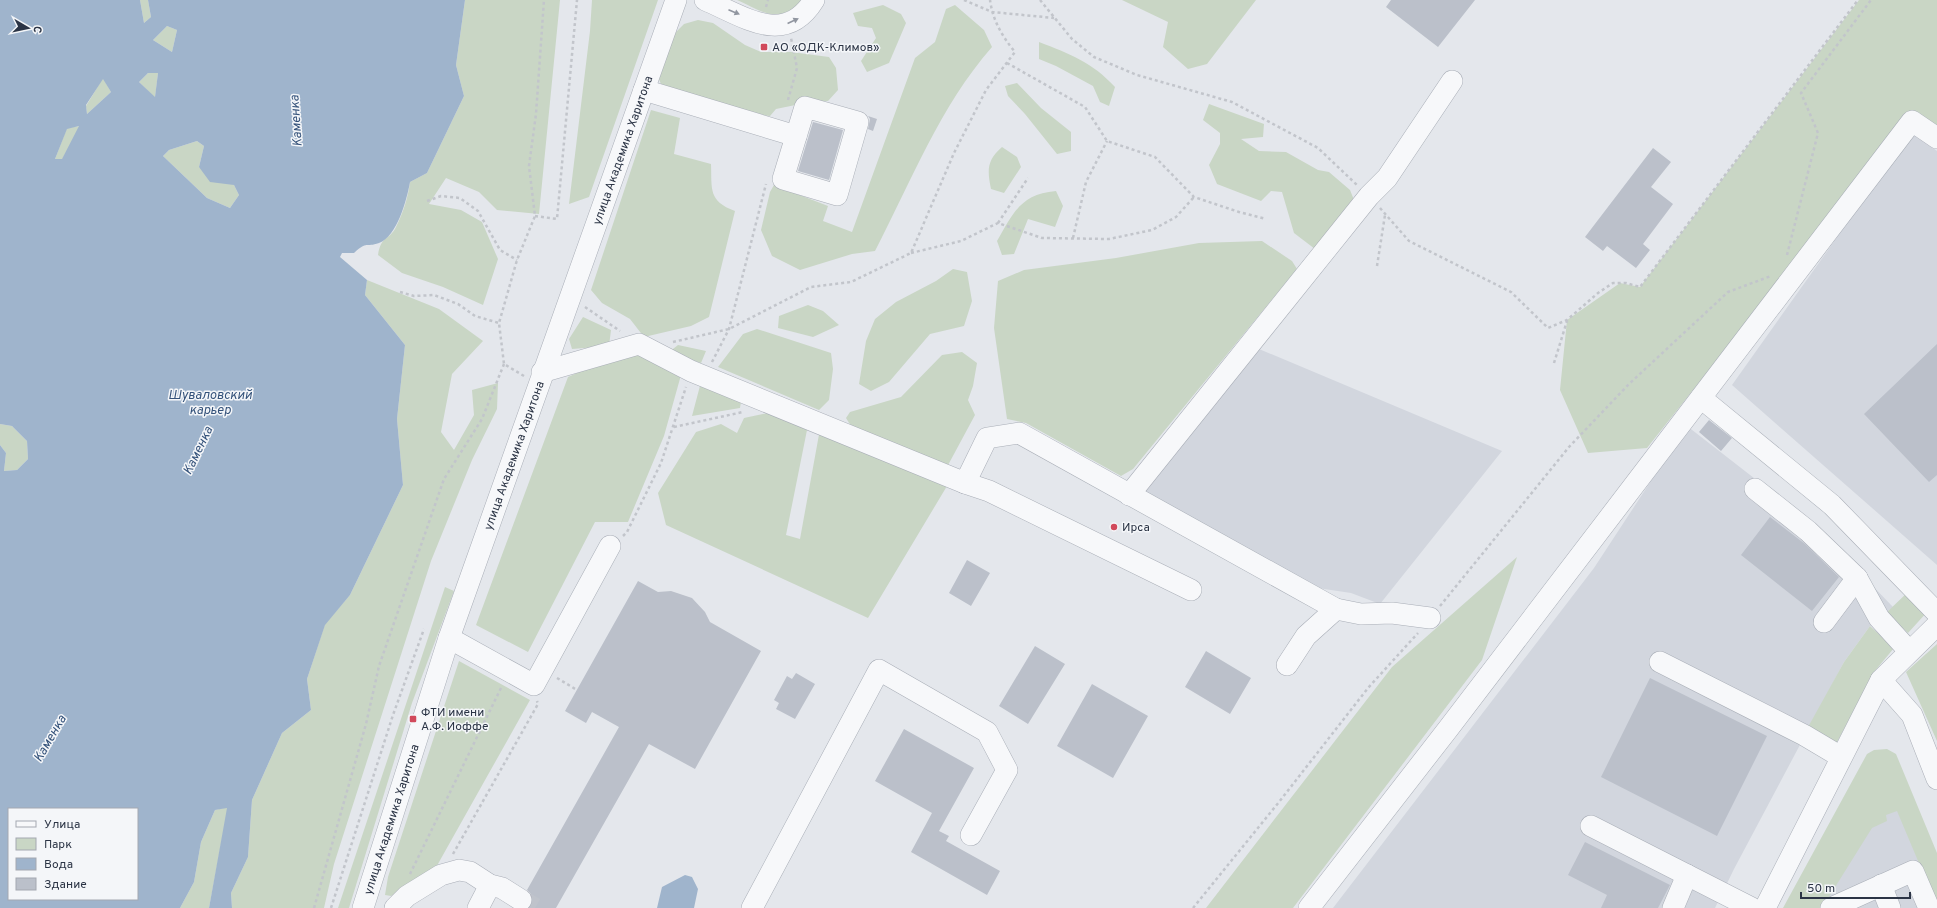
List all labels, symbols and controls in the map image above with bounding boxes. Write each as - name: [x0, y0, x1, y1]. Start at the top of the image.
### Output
- north arrow: [8, 8, 48, 48]
- one-way arrow: [729, 9, 740, 15]
- one-way arrow: [788, 18, 799, 24]
- text: С: [29, 25, 44, 34]
- place label: АО «ОДК-Климов»: [772, 40, 879, 56]
- marker: АО «ОДК-Климов»: [759, 42, 769, 52]
- street label: улица Академика Харитона: [590, 74, 657, 227]
- water label: Каменка: [287, 94, 307, 147]
- street label: улица Академика Харитона: [481, 379, 549, 533]
- water label: Шуваловский карьер: [168, 388, 253, 419]
- water label: Каменка: [180, 424, 217, 478]
- place label: Ирса: [1122, 520, 1150, 536]
- marker: Ирса: [1109, 522, 1119, 532]
- place label: ФТИ имени А.Ф. Иоффе: [421, 705, 488, 735]
- water label: Каменка: [31, 712, 71, 765]
- marker: ФТИ имени А.Ф. Иоффе: [408, 714, 418, 724]
- street label: улица Академика Харитона: [361, 742, 424, 897]
- legend: [8, 808, 138, 900]
- text: Улица: [44, 817, 80, 833]
- text: Парк: [44, 837, 72, 853]
- text: Вода: [44, 857, 73, 873]
- scale bar: [1801, 874, 1910, 900]
- text: Здание: [44, 877, 87, 893]
- text: 50 m: [1807, 881, 1835, 897]

